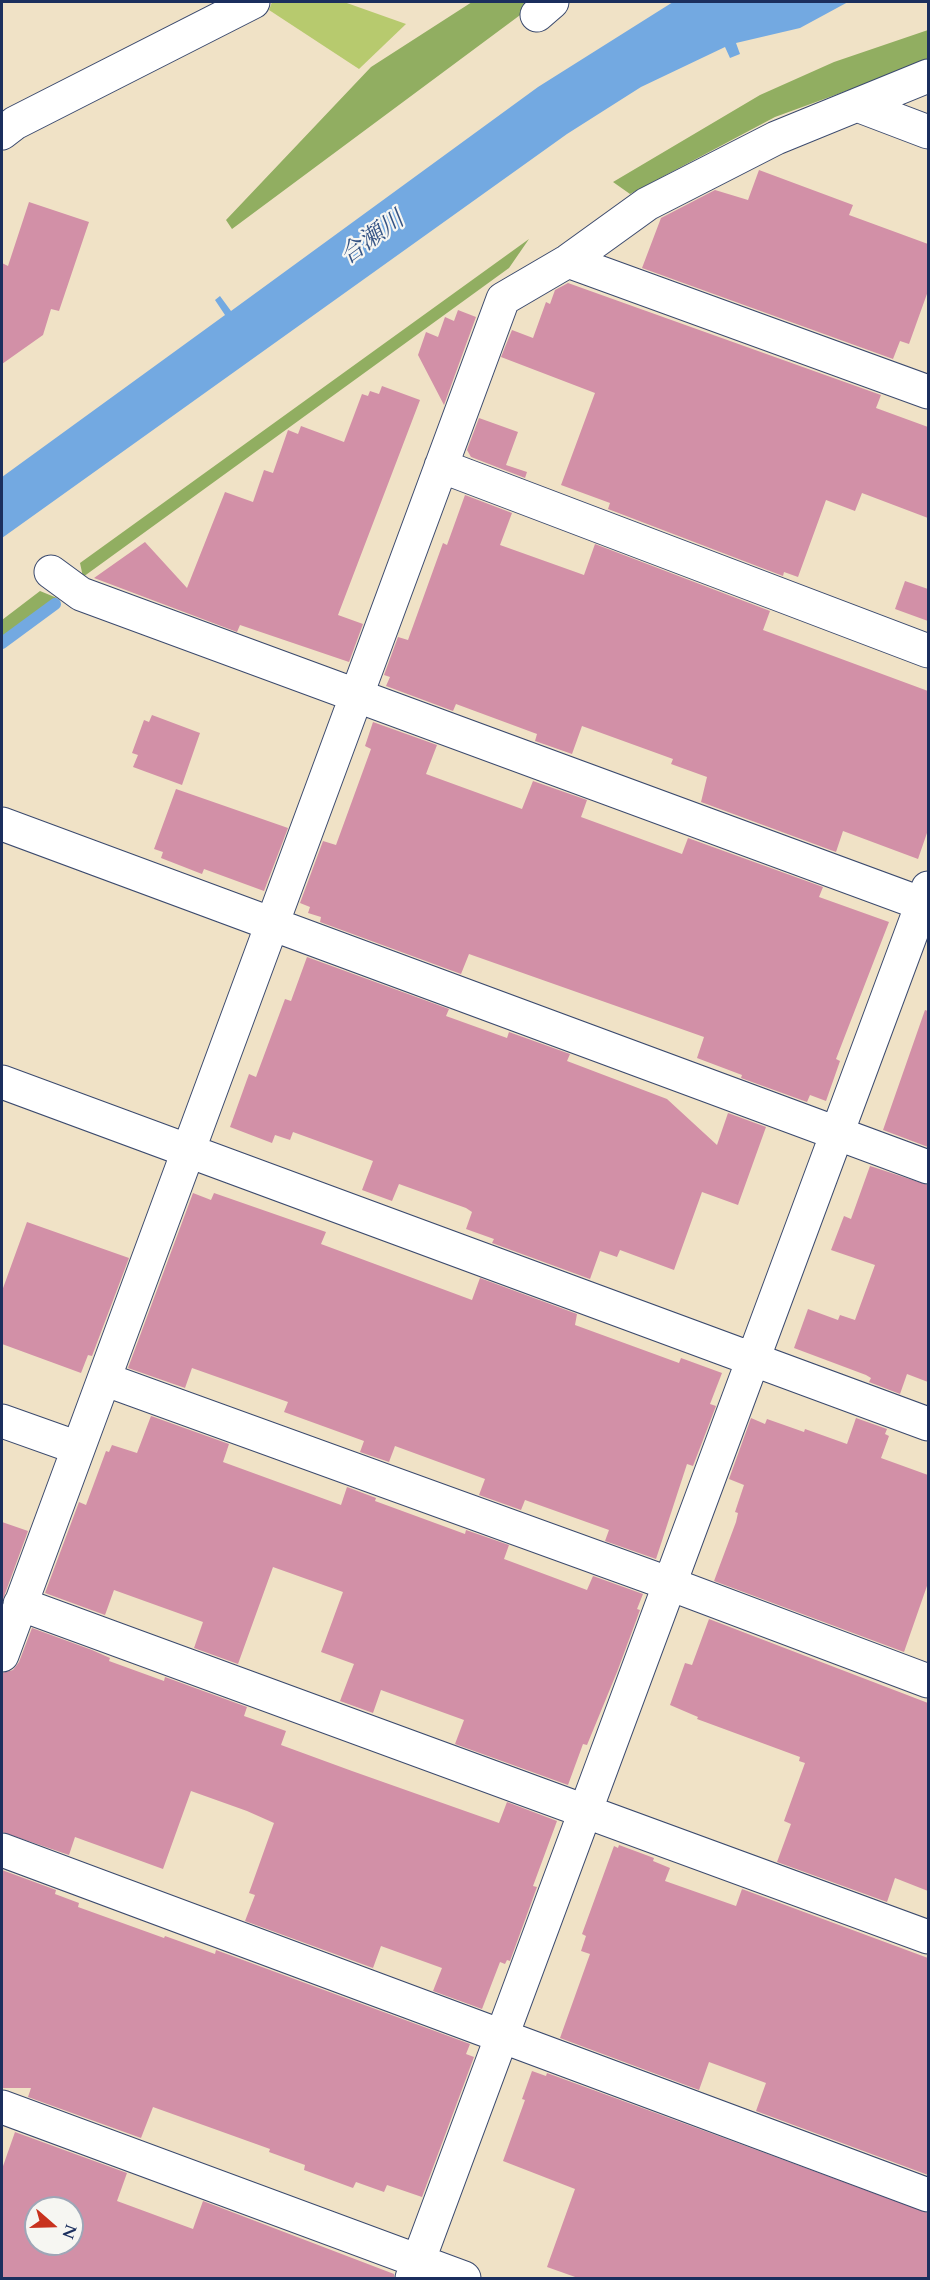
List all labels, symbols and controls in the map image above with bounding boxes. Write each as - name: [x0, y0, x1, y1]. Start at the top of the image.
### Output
- water label: 合瀬川: [335, 206, 411, 272]
- north arrow: [24, 2196, 84, 2256]
- text: N: [56, 2221, 82, 2242]

